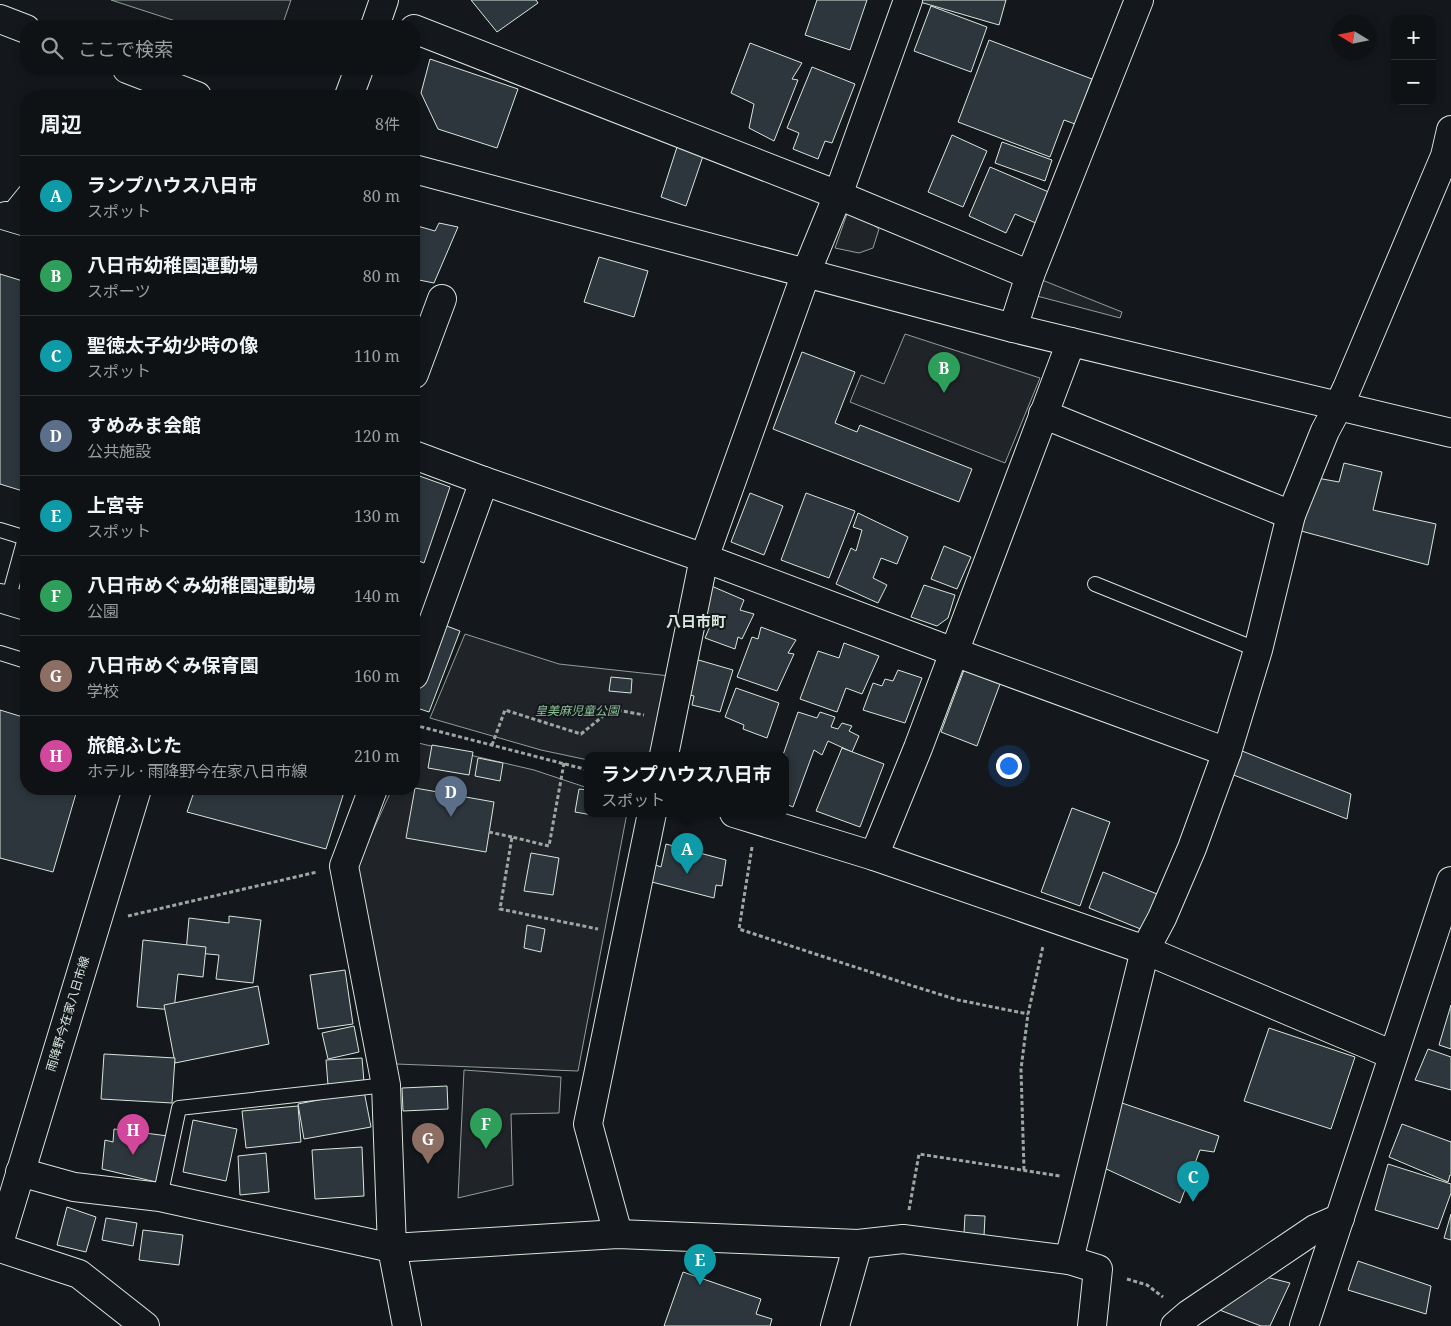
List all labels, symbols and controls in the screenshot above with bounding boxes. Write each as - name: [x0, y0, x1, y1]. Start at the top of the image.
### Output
- north arrow: [1331, 15, 1376, 60]
- map controls: [1391, 15, 1436, 105]
- button: +: [1391, 15, 1436, 60]
- search box: [20, 20, 420, 75]
- icon: search: [38, 34, 66, 62]
- text: ここで検索: [78, 36, 173, 62]
- button: −: [1391, 60, 1436, 105]
- text: 周辺: [40, 110, 82, 138]
- text: 8件: [375, 113, 400, 135]
- text: ランプハウス八日市: [87, 172, 257, 198]
- text: A: [50, 185, 62, 207]
- text: 80 m: [363, 185, 400, 207]
- text: スポット: [87, 200, 151, 222]
- text: 八日市幼稚園運動場: [87, 252, 258, 278]
- text: B: [51, 265, 61, 287]
- text: 80 m: [363, 265, 400, 287]
- text: スポーツ: [87, 280, 151, 302]
- text: 聖徳太子幼少時の像: [87, 332, 258, 358]
- text: C: [51, 345, 61, 367]
- text: 110 m: [354, 345, 400, 367]
- pin: B: [928, 352, 960, 393]
- text: スポット: [87, 360, 151, 382]
- text: すめみま会館: [87, 412, 201, 438]
- text: D: [50, 425, 62, 447]
- text: 120 m: [354, 425, 400, 447]
- text: 公共施設: [87, 440, 151, 462]
- text: 上宮寺: [87, 492, 144, 518]
- text: E: [51, 505, 61, 527]
- text: 130 m: [354, 505, 400, 527]
- text: スポット: [87, 520, 151, 542]
- text: 八日市めぐみ幼稚園運動場: [87, 572, 316, 598]
- text: F: [51, 585, 61, 607]
- text: 140 m: [354, 585, 400, 607]
- text: 公園: [87, 600, 119, 622]
- district label: 八日市町: [666, 611, 726, 631]
- text: 八日市めぐみ保育園: [87, 652, 259, 678]
- text: G: [50, 665, 62, 687]
- text: 160 m: [354, 665, 400, 687]
- text: 学校: [87, 680, 119, 702]
- park label: 皇美麻児童公園: [535, 702, 621, 719]
- text: 旅館ふじた: [87, 732, 182, 758]
- text: H: [49, 745, 63, 767]
- text: 210 m: [354, 745, 400, 767]
- popup: [584, 752, 789, 817]
- your location: [996, 753, 1022, 779]
- text: ホテル · 雨降野今在家八日市線: [87, 760, 307, 782]
- text: ランプハウス八日市: [601, 761, 772, 787]
- pin: D: [435, 776, 467, 817]
- text: スポット: [601, 789, 665, 811]
- pin: A: [671, 833, 703, 874]
- street label: 雨降野今在家八日市線: [42, 954, 93, 1074]
- pin: F: [470, 1108, 502, 1149]
- pin: H: [117, 1114, 149, 1155]
- pin: G: [412, 1123, 444, 1164]
- pin: C: [1177, 1161, 1209, 1202]
- pin: E: [684, 1244, 716, 1285]

